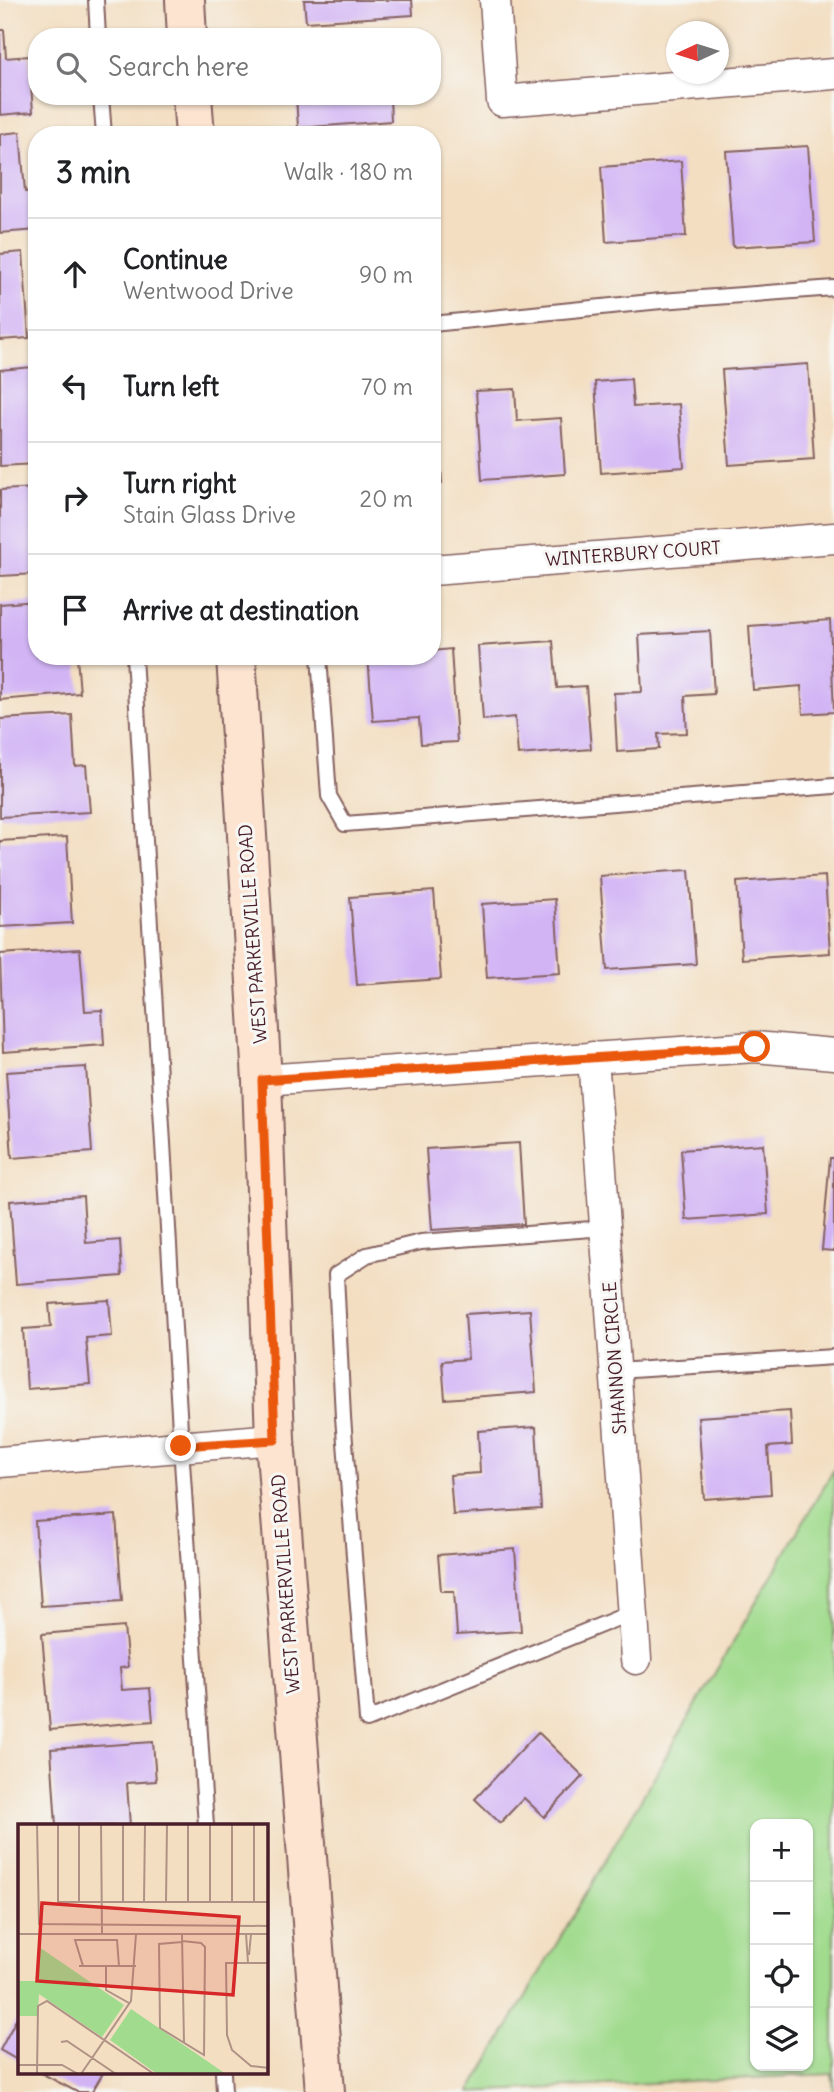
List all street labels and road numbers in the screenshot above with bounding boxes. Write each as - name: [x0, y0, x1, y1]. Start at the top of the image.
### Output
- street label: WINTERBURY COURT: [544, 536, 722, 571]
- street label: WEST PARKERVILLE ROAD: [233, 823, 272, 1045]
- street label: SHANNON CIRCLE: [598, 1281, 631, 1435]
- street label: WEST PARKERVILLE ROAD: [266, 1473, 305, 1695]

